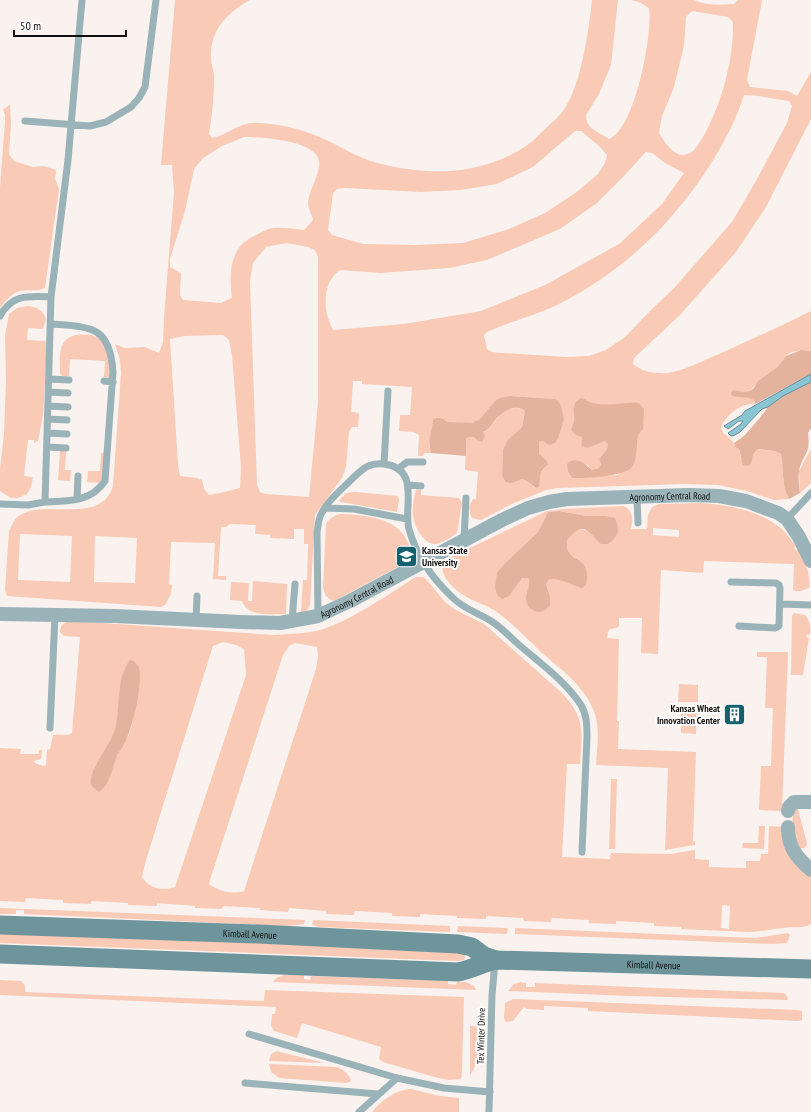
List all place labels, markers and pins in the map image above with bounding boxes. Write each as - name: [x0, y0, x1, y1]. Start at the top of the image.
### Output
- school or university icon: Kansas State University: [393, 543, 419, 569]
- place label: Kansas State University: [422, 544, 467, 569]
- building icon: Kansas Wheat Innovation Center: [722, 701, 748, 727]
- place label: Kansas Wheat Innovation Center: [657, 702, 720, 727]

